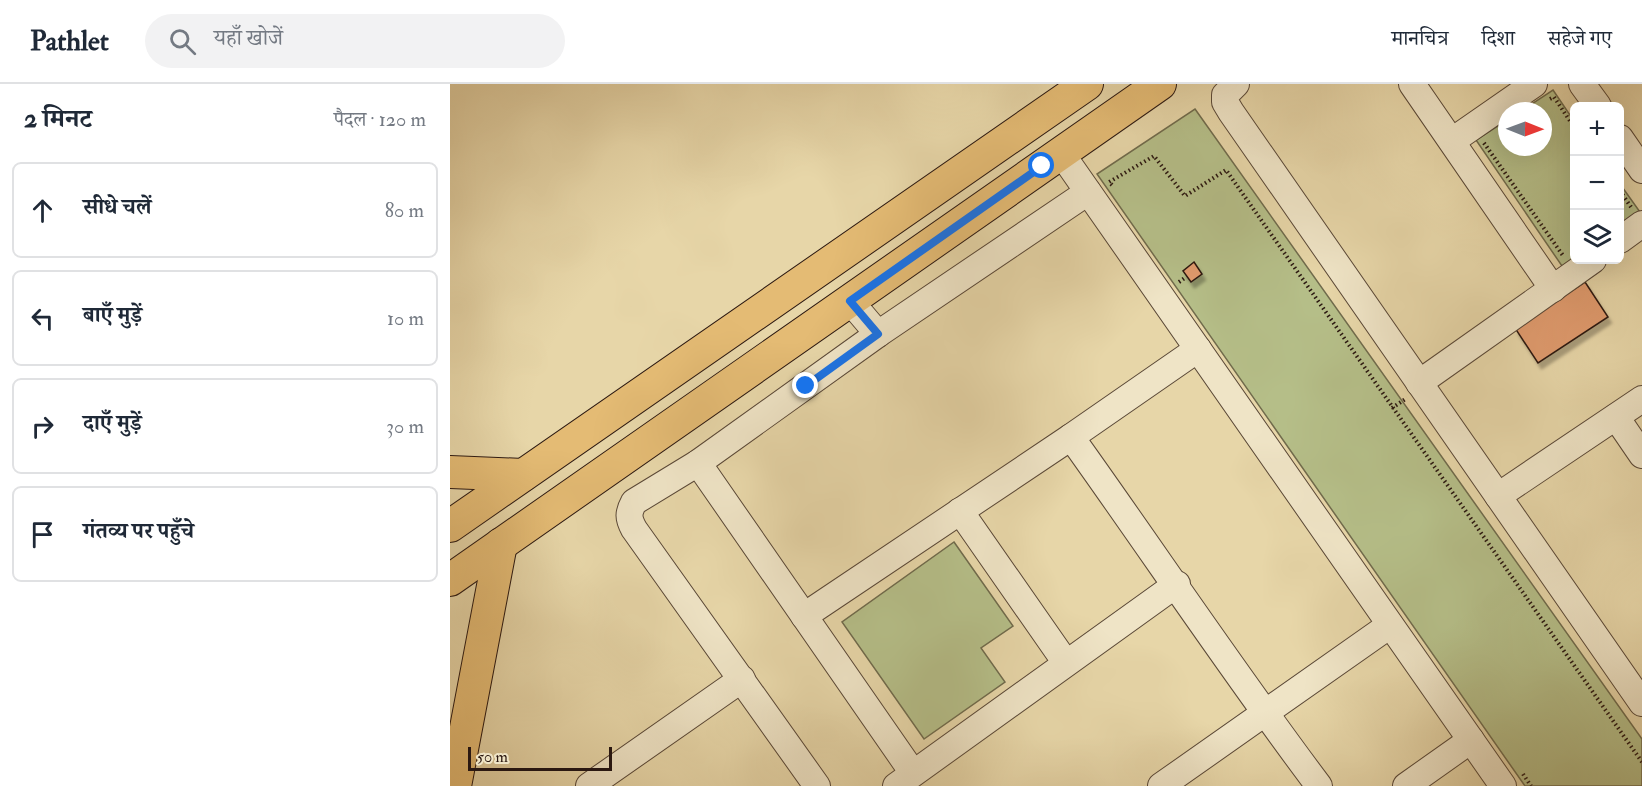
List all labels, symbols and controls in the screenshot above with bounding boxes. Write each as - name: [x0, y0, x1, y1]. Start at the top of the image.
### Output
- search box: [145, 14, 565, 68]
- text: Pathlet: [30, 24, 109, 59]
- text: यहाँ खोजें: [214, 24, 283, 52]
- icon: search: [166, 25, 199, 58]
- text: मानचित्र: [1392, 25, 1448, 52]
- text: दिशा: [1481, 25, 1515, 52]
- text: सहेजे गए: [1548, 25, 1612, 52]
- north arrow: [1498, 102, 1552, 156]
- map controls: [1570, 102, 1624, 264]
- button: +: [1570, 102, 1624, 156]
- text: 2 मिनट: [24, 103, 92, 135]
- text: पैदल · 120 m: [334, 107, 426, 132]
- route start: [1028, 152, 1054, 178]
- button: −: [1570, 156, 1624, 210]
- text: सीधे चलें: [83, 193, 151, 221]
- icon: ahead: [26, 194, 59, 227]
- text: 80 m: [385, 198, 424, 223]
- button: layers: [1570, 210, 1624, 264]
- text: बाएँ मुड़ें: [83, 301, 142, 329]
- icon: left: [26, 302, 59, 335]
- text: 10 m: [387, 306, 424, 331]
- route end: [792, 372, 818, 398]
- text: दाएँ मुड़ें: [83, 409, 142, 437]
- icon: right: [26, 410, 59, 443]
- text: 30 m: [386, 414, 424, 439]
- text: गंतव्य पर पहुँचे: [83, 517, 194, 545]
- icon: arrive: [26, 518, 59, 551]
- scale bar: [468, 744, 612, 772]
- text: 50 m: [477, 747, 508, 767]

